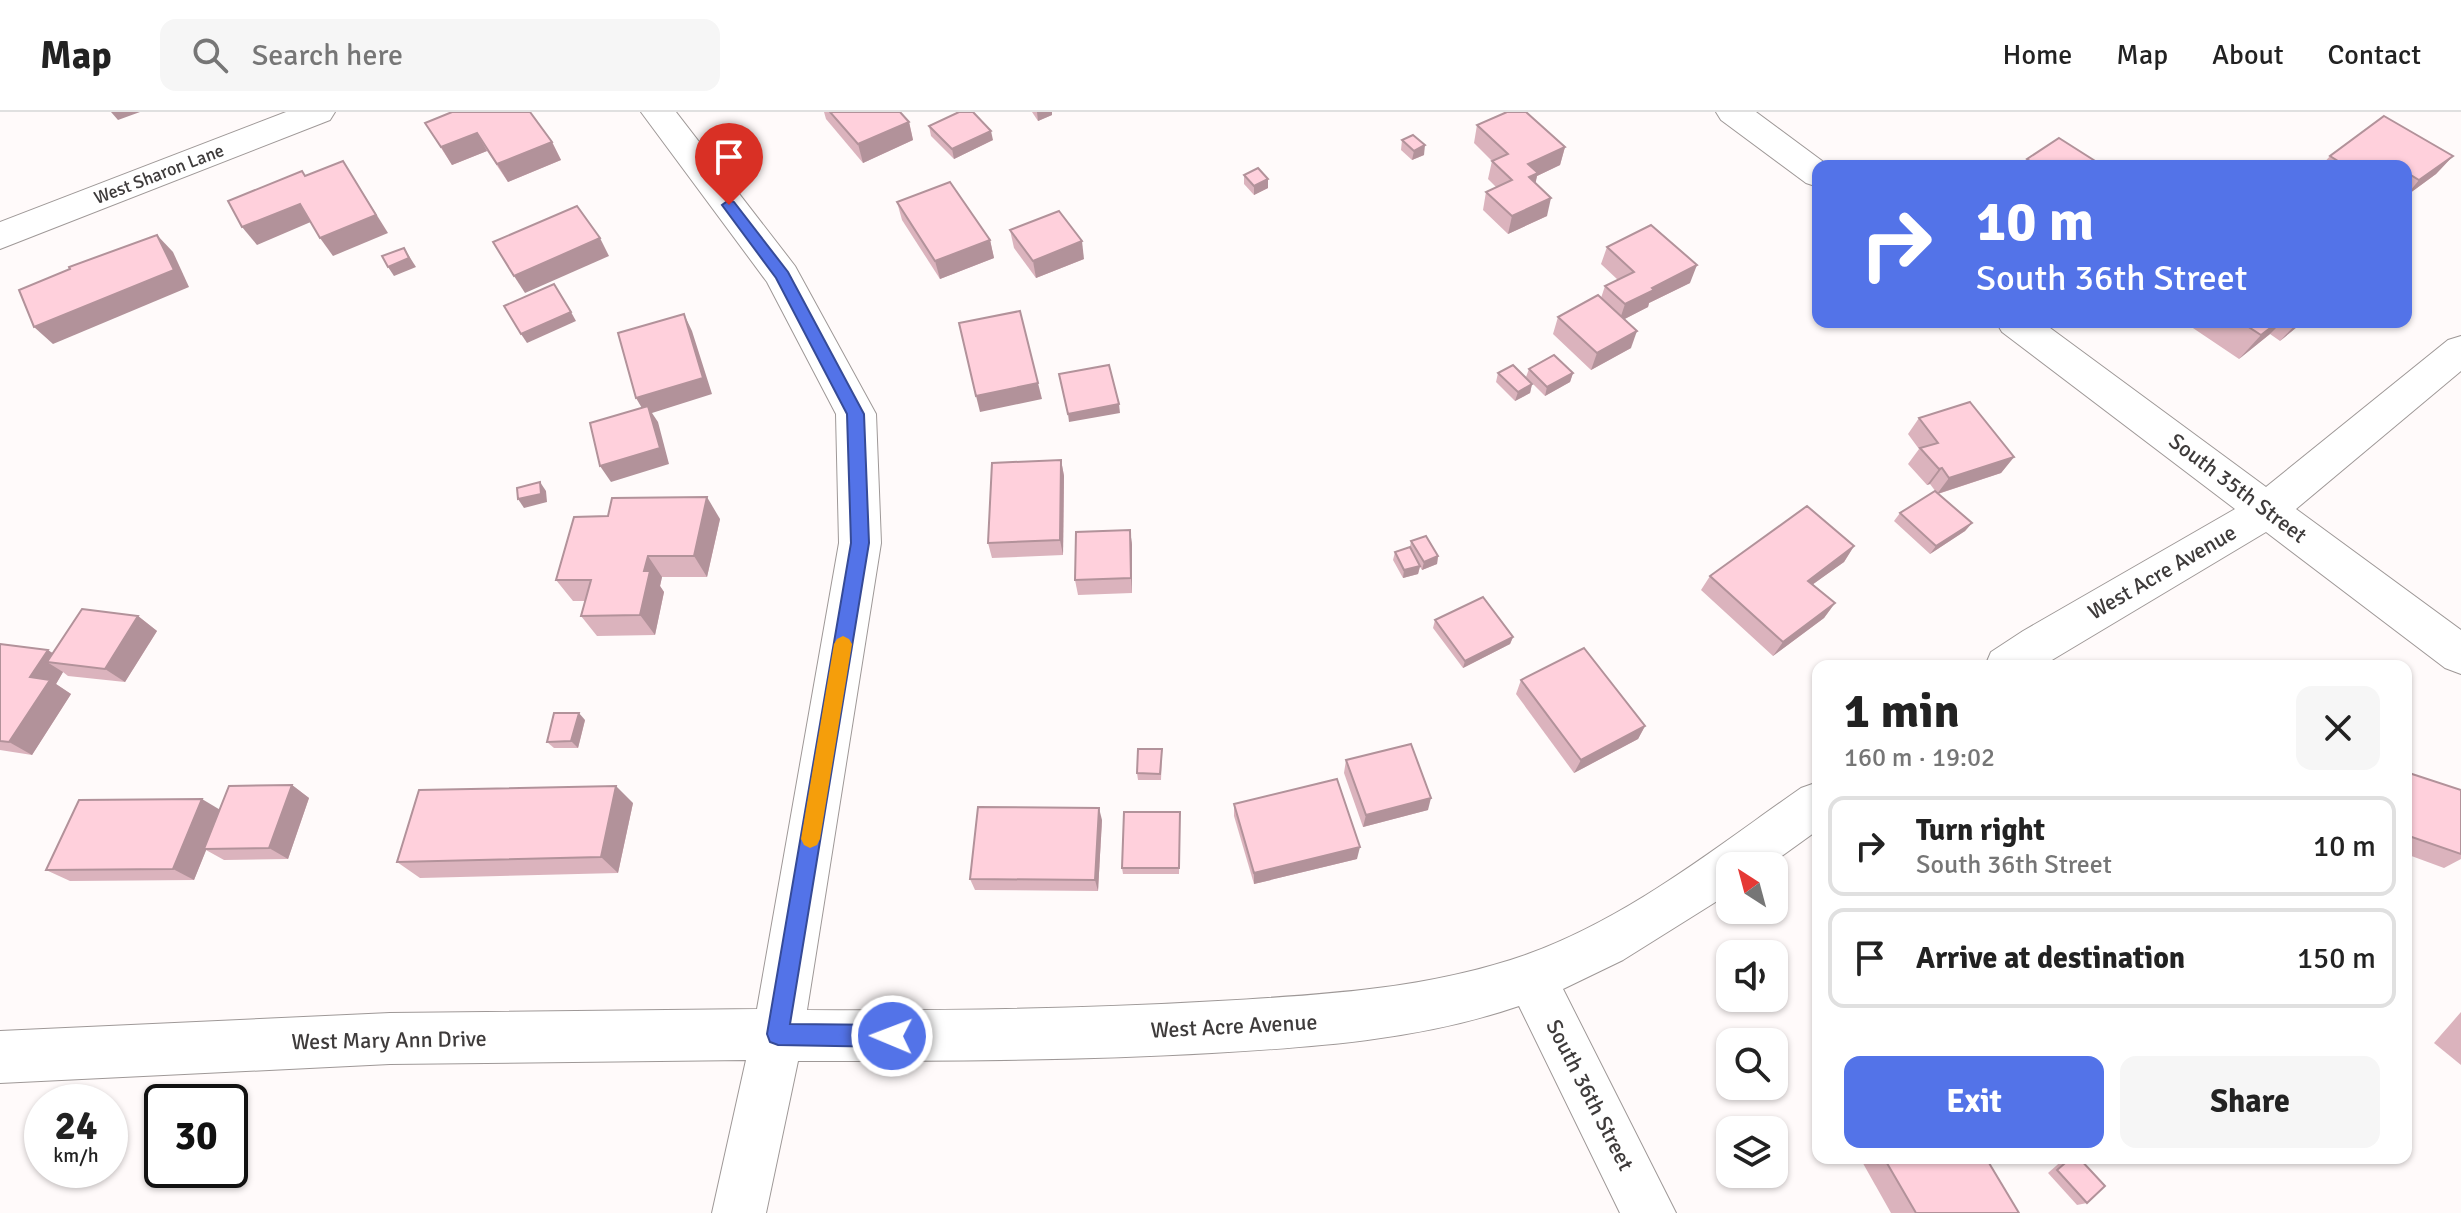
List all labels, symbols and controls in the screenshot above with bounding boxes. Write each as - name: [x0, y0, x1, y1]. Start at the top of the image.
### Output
- search box: [160, 19, 720, 91]
- text: Map: [40, 32, 112, 79]
- icon: search: [188, 33, 232, 77]
- text: Search here: [252, 37, 403, 74]
- text: Home: [2003, 38, 2072, 72]
- text: Map: [2116, 38, 2168, 72]
- text: About: [2212, 38, 2284, 72]
- text: Contact: [2328, 38, 2421, 72]
- pin: [695, 123, 763, 205]
- icon: arrive: [707, 135, 751, 179]
- street label: West Sharon Lane: [91, 139, 227, 209]
- text: 10 m: [1976, 187, 2094, 256]
- icon: right: [1844, 192, 1948, 296]
- text: South 36th Street: [1976, 256, 2247, 301]
- street label: South 35th Street: [2164, 427, 2313, 549]
- street label: West Acre Avenue: [2083, 519, 2241, 625]
- text: 1 min: [1844, 682, 1960, 741]
- button: close: [2296, 686, 2380, 770]
- text: 160 m · 19:02: [1844, 742, 1995, 774]
- text: Turn right: [1916, 812, 2045, 849]
- icon: right: [1848, 824, 1892, 868]
- text: 10 m: [2313, 828, 2376, 865]
- text: South 36th Street: [1916, 849, 2112, 881]
- north arrow: [1716, 852, 1788, 924]
- map controls: [1716, 852, 1788, 1188]
- icon: arrive: [1848, 936, 1892, 980]
- button: sound: [1716, 940, 1788, 1012]
- text: Arrive at destination: [1916, 940, 2185, 977]
- text: 150 m: [2297, 940, 2376, 977]
- position arrow: [850, 994, 934, 1078]
- street label: West Acre Avenue: [1150, 1008, 1318, 1044]
- street label: South 36th Street: [1540, 1015, 1640, 1175]
- street label: West Mary Ann Drive: [291, 1025, 487, 1055]
- button: search: [1716, 1028, 1788, 1100]
- button: Exit: [1844, 1056, 2104, 1148]
- button: Share: [2120, 1056, 2380, 1148]
- speed limit sign: 30: [144, 1084, 248, 1188]
- text: 24: [54, 1101, 98, 1151]
- button: layers: [1716, 1116, 1788, 1188]
- text: km/h: [53, 1143, 99, 1168]

